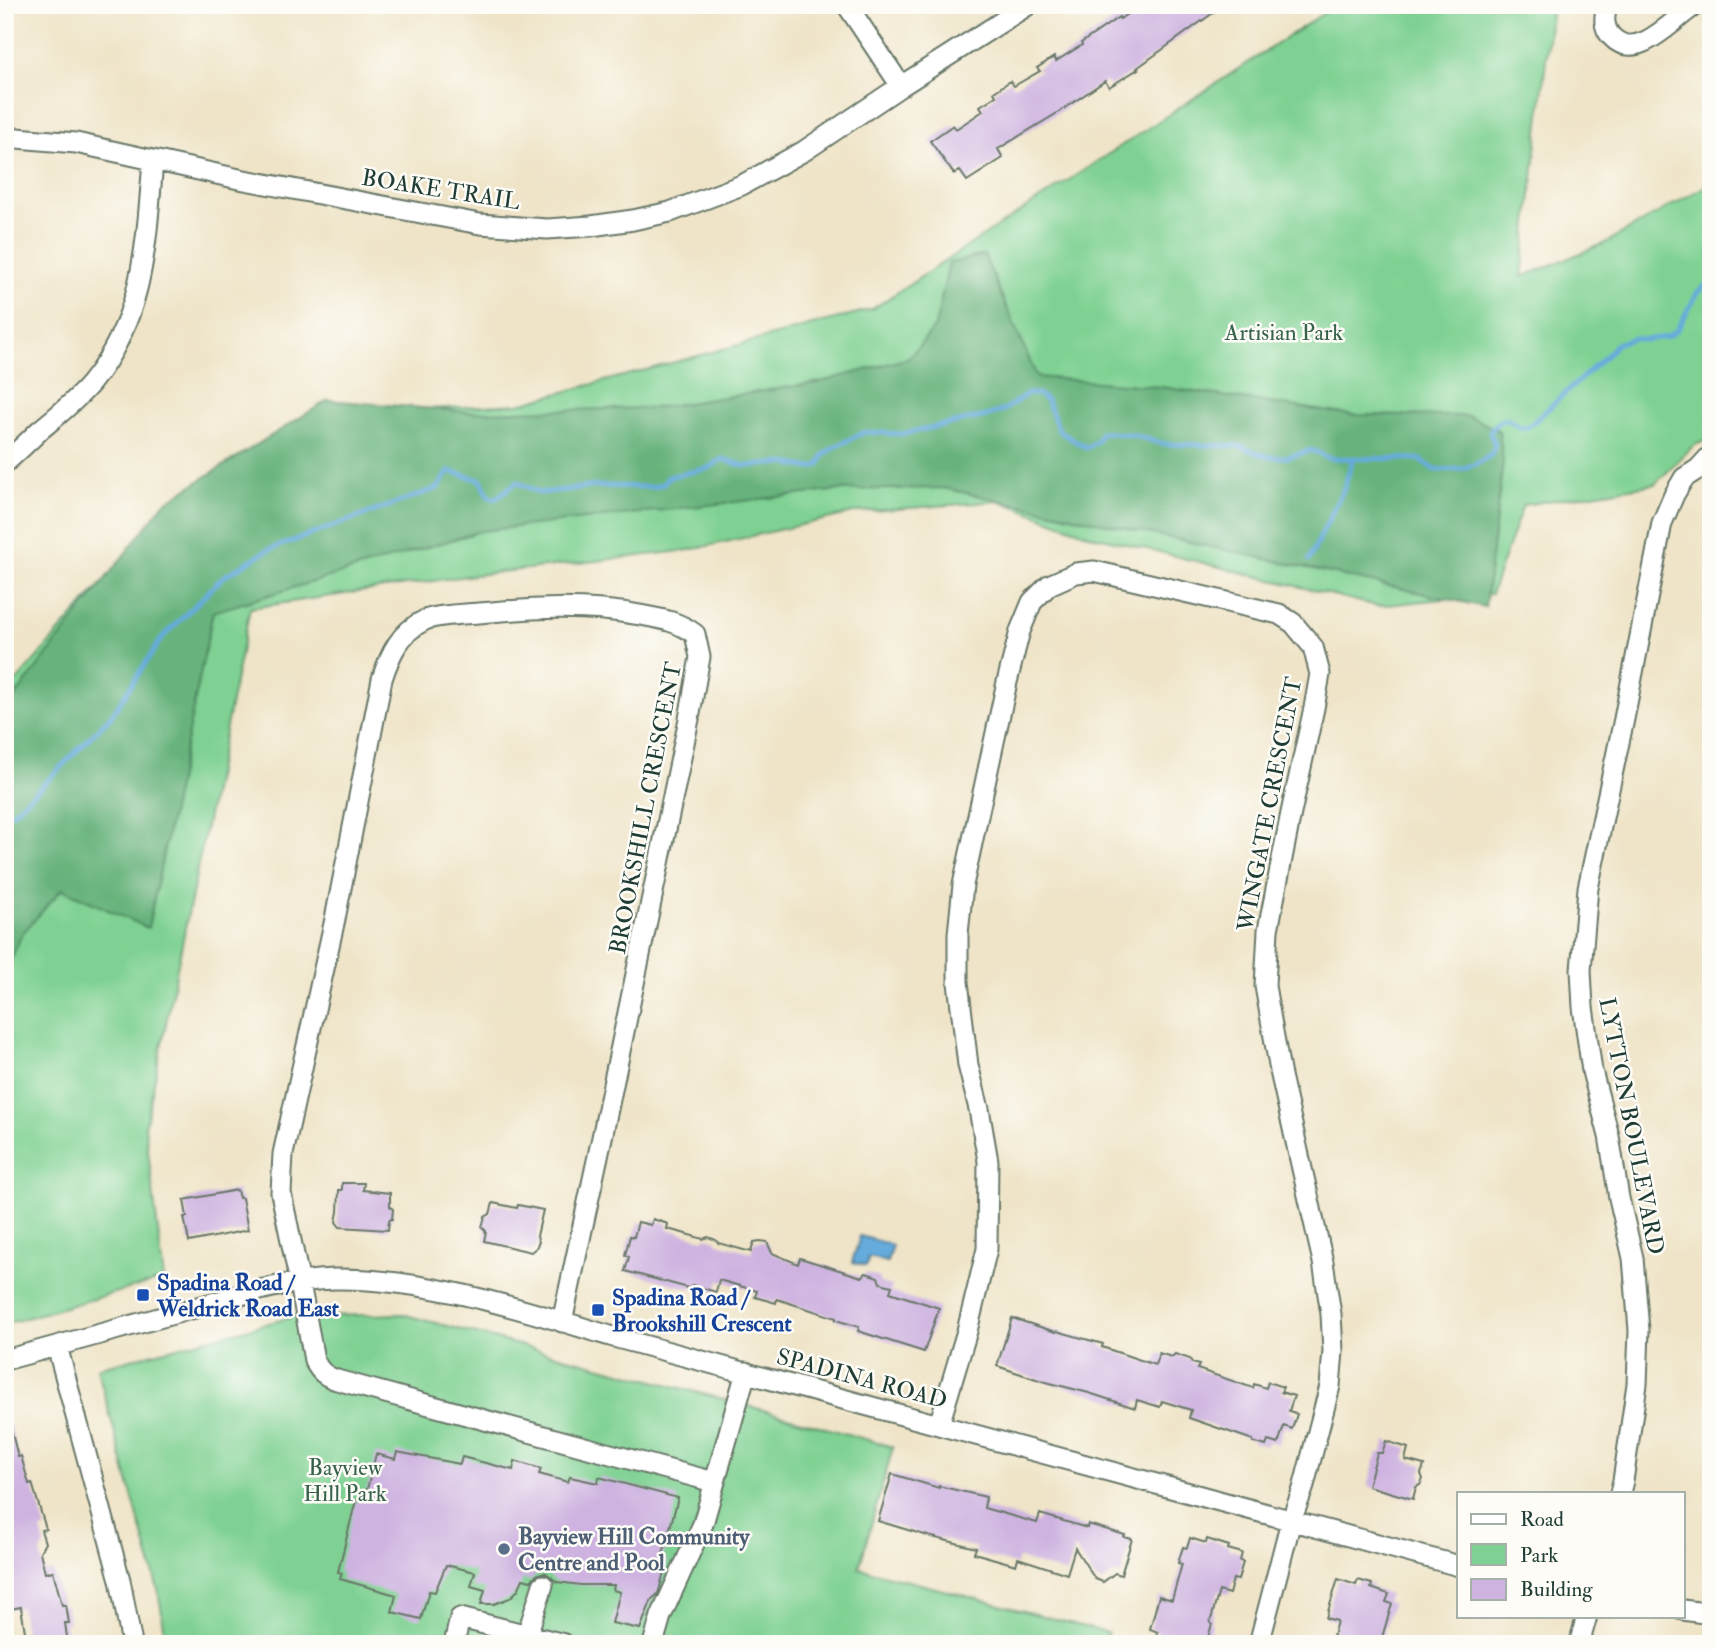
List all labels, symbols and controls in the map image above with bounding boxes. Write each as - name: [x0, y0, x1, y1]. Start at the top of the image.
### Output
- street label: BOAKE TRAIL: [360, 163, 522, 216]
- park label: Artisian Park: [1224, 318, 1343, 347]
- street label: BROOKSHILL CRESCENT: [603, 660, 688, 957]
- street label: WINGATE CRESCENT: [1230, 674, 1308, 935]
- street label: LYTTON BOULEVARD: [1592, 995, 1671, 1257]
- place label: Spadina Road / Weldrick Road East: [156, 1268, 340, 1323]
- place label: Spadina Road / Brookshill Crescent: [612, 1283, 792, 1338]
- marker: Spadina Road / Weldrick Road East: [135, 1287, 151, 1303]
- marker: Spadina Road / Brookshill Crescent: [590, 1302, 606, 1318]
- street label: SPADINA ROAD: [773, 1342, 950, 1415]
- park label: Bayview Hill Park: [303, 1453, 387, 1508]
- legend: [1457, 1492, 1684, 1618]
- text: Road: [1520, 1506, 1565, 1533]
- place label: Bayview Hill Community Centre and Pool: [518, 1522, 750, 1577]
- marker: Bayview Hill Community Centre and Pool: [496, 1541, 512, 1557]
- text: Park: [1520, 1542, 1558, 1569]
- text: Building: [1520, 1576, 1593, 1603]

